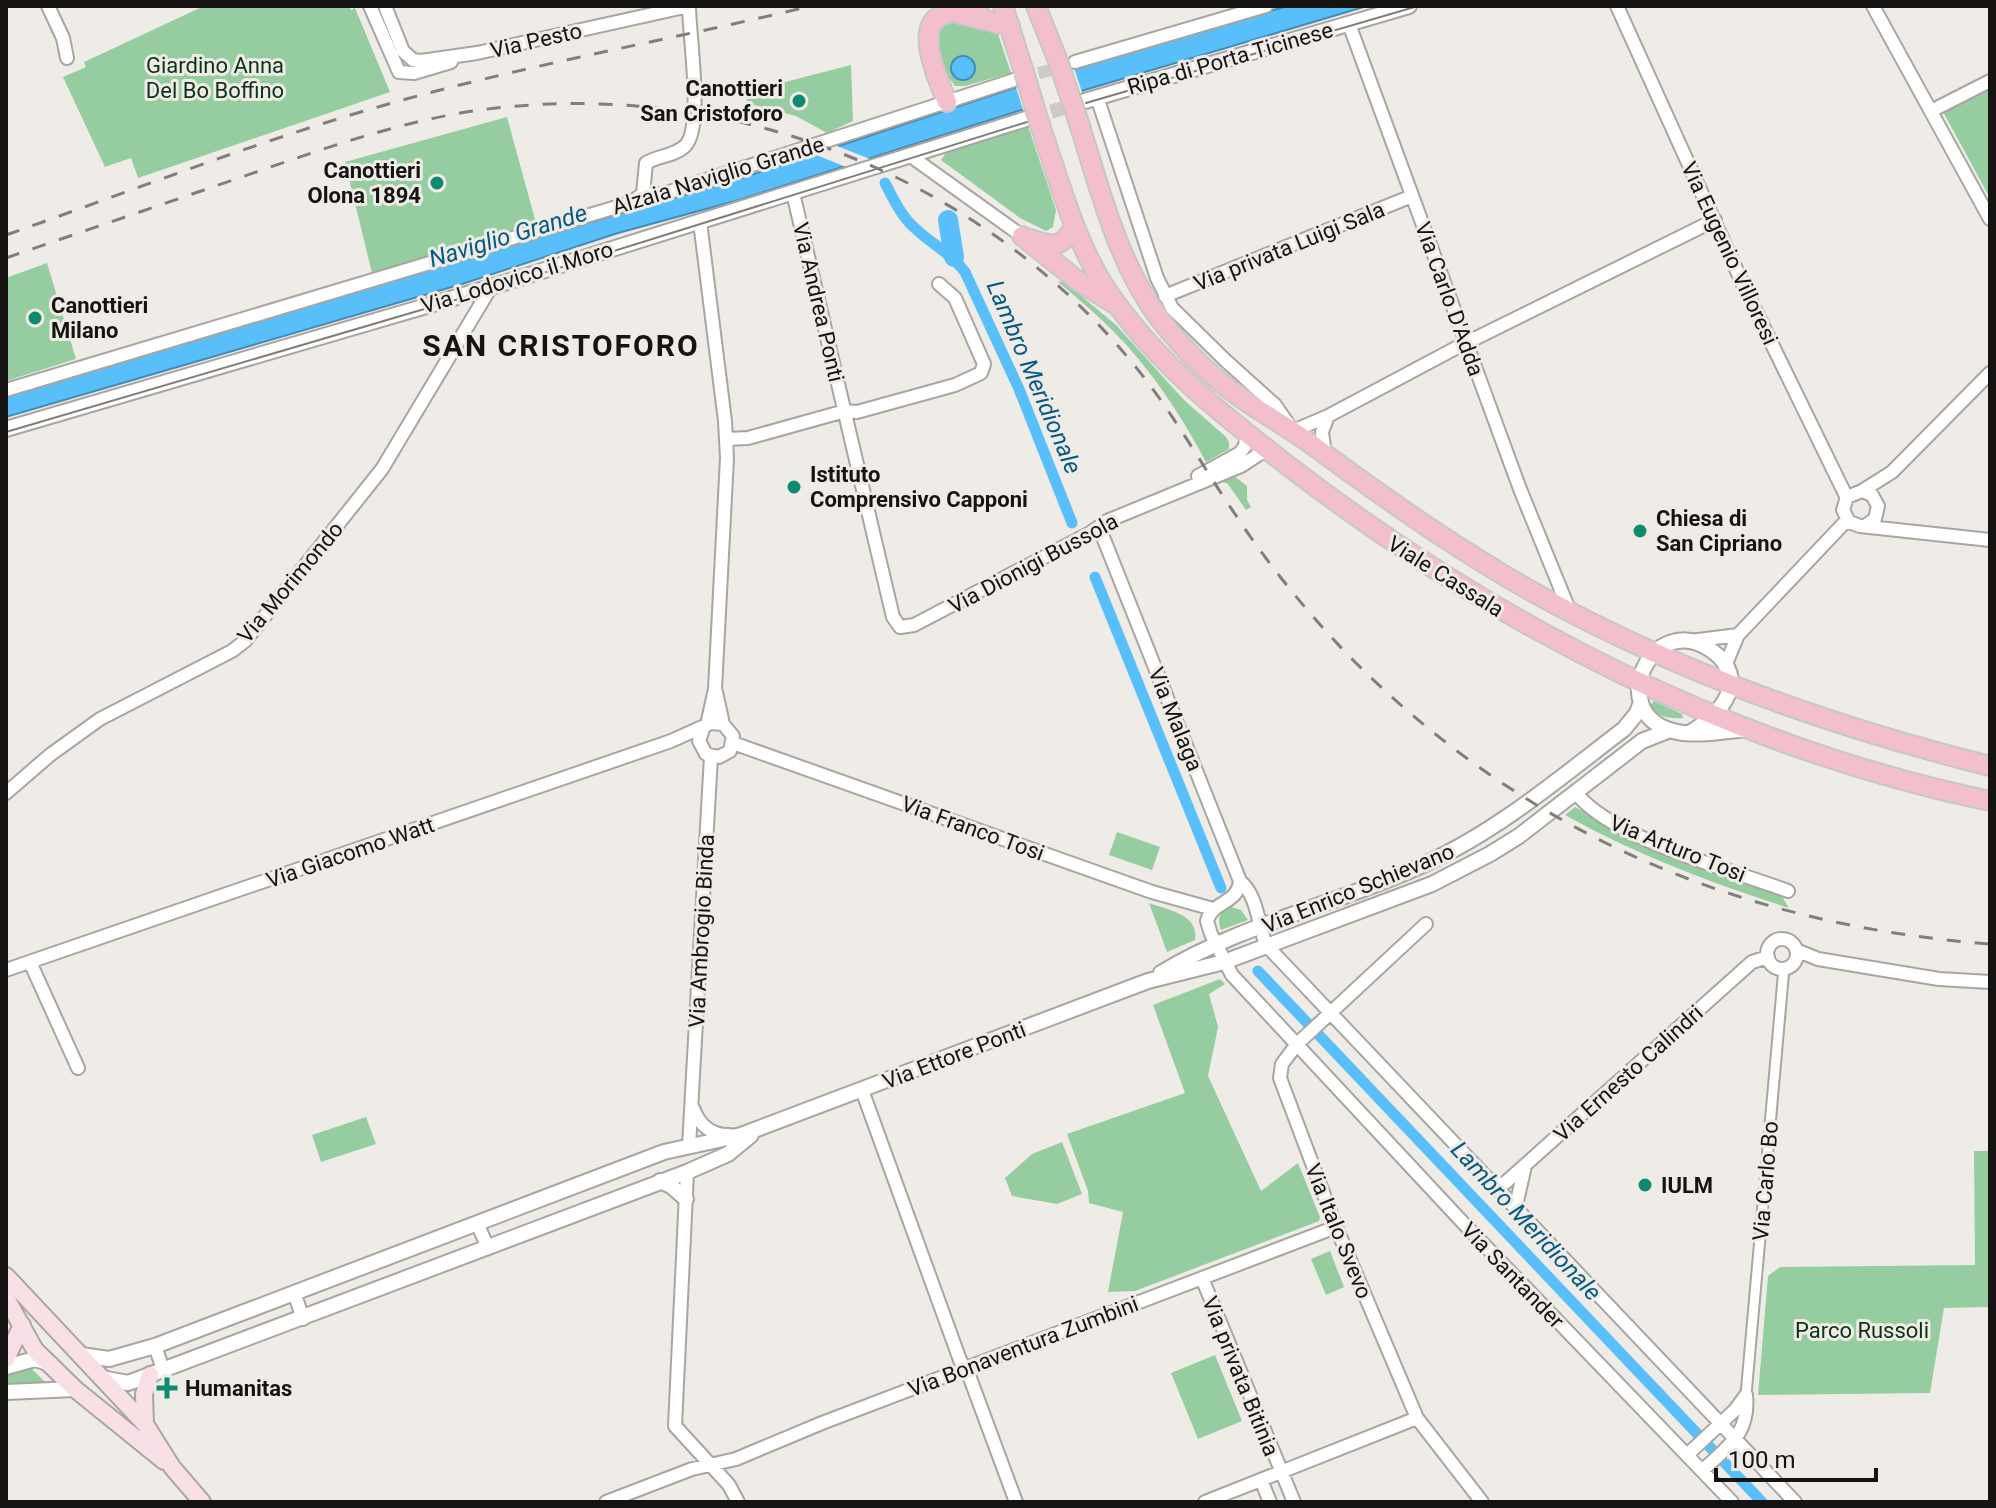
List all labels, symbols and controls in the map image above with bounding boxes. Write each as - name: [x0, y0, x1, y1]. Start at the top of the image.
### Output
- street label: Ripa di Porta Ticinese: [1125, 17, 1336, 100]
- street label: Via Pesto: [488, 18, 584, 63]
- park label: Giardino Anna Del Bo Boffino: [146, 53, 284, 103]
- place label: Canottieri San Cristoforo: [640, 76, 783, 126]
- marker: Canottieri San Cristoforo: [790, 92, 808, 110]
- street label: Alzaia Naviglio Grande: [609, 131, 827, 220]
- place label: Canottieri Olona 1894: [308, 158, 421, 208]
- street label: Via Eugenio Villoresi: [1676, 158, 1783, 349]
- marker: Canottieri Olona 1894: [428, 174, 446, 192]
- street label: Via privata Luigi Sala: [1190, 197, 1388, 296]
- water label: Naviglio Grande: [426, 199, 590, 273]
- street label: Via Carlo D'Adda: [1410, 219, 1489, 380]
- street label: Via Andrea Ponti: [788, 220, 849, 384]
- street label: Via Lodovico il Moro: [418, 236, 616, 319]
- water label: Lambro Meridionale: [981, 276, 1087, 478]
- place label: Canottieri Milano: [51, 293, 148, 343]
- marker: Canottieri Milano: [26, 309, 44, 327]
- district label: SAN CRISTOFORO: [422, 328, 700, 363]
- place label: Istituto Comprensivo Capponi: [810, 462, 1028, 512]
- marker: Istituto Comprensivo Capponi: [785, 478, 803, 496]
- place label: Chiesa di San Cipriano: [1656, 506, 1782, 556]
- street label: Via Dionigi Bussola: [944, 508, 1122, 619]
- street label: Via Morimondo: [233, 517, 348, 648]
- marker: Chiesa di San Cipriano: [1631, 522, 1649, 540]
- street label: Viale Cassala: [1383, 531, 1508, 622]
- street label: Via Malaga: [1143, 664, 1208, 775]
- street label: Via Franco Tosi: [898, 791, 1048, 866]
- street label: Via Arturo Tosi: [1606, 810, 1750, 887]
- street label: Via Giacomo Watt: [263, 812, 437, 893]
- street label: Via Ambrogio Binda: [684, 834, 719, 1028]
- street label: Via Enrico Schievano: [1259, 839, 1458, 938]
- street label: Via Ernesto Calindri: [1549, 1000, 1708, 1147]
- street label: Via Ettore Ponti: [879, 1017, 1029, 1094]
- street label: Via Carlo Bo: [1748, 1120, 1783, 1242]
- water label: Lambro Meridionale: [1445, 1136, 1607, 1306]
- street label: Via Italo Svevo: [1300, 1160, 1377, 1302]
- place label: IULM: [1661, 1173, 1713, 1198]
- marker: IULM: [1636, 1176, 1654, 1194]
- street label: Via Santander: [1456, 1217, 1570, 1334]
- street label: Via Bonaventura Zumbini: [904, 1291, 1142, 1402]
- street label: Via privata Bitinia: [1197, 1293, 1284, 1460]
- park label: Parco Russoli: [1795, 1318, 1929, 1343]
- place label: Humanitas: [185, 1376, 292, 1401]
- marker: Humanitas: [156, 1377, 178, 1399]
- scale bar: [1716, 1432, 1876, 1482]
- text: 100 m: [1728, 1446, 1795, 1474]

